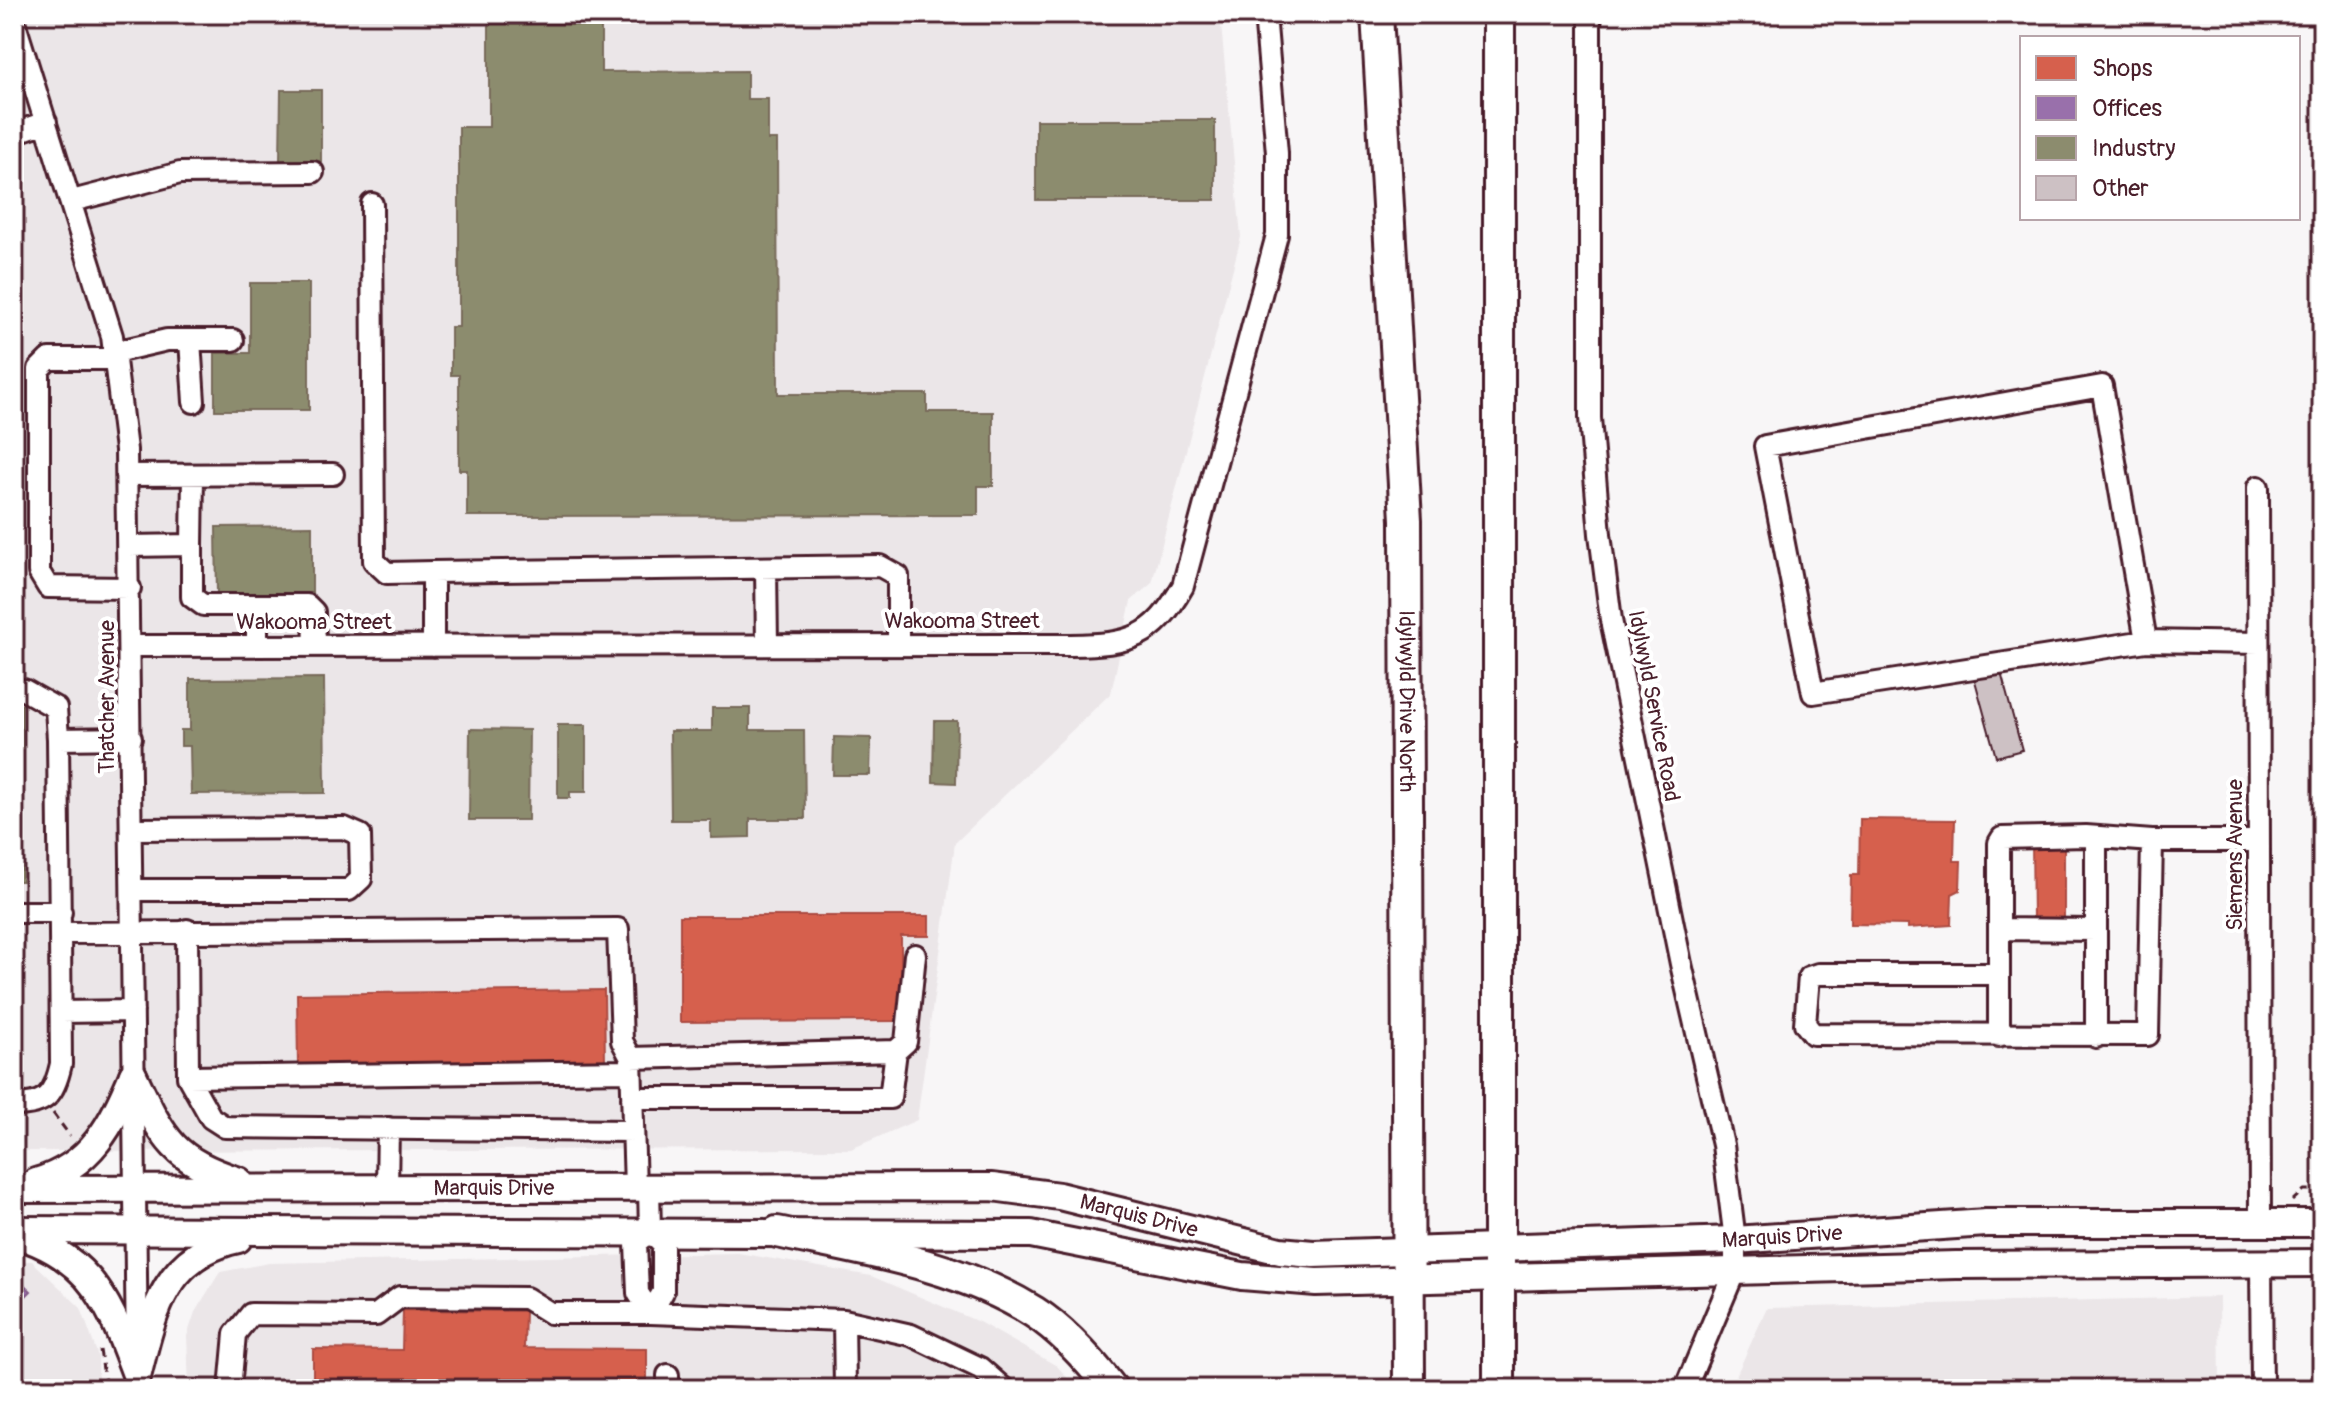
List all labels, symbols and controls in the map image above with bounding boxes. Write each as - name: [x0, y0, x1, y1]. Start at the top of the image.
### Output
- legend: [2020, 36, 2300, 220]
- text: Shops: [2092, 54, 2153, 83]
- text: Offices: [2092, 94, 2162, 123]
- text: Industry: [2092, 134, 2175, 163]
- text: Other: [2092, 174, 2149, 203]
- street label: Wakooma Street: [884, 607, 1040, 635]
- street label: Wakooma Street: [236, 608, 392, 636]
- street label: Idylwyld Service Road: [1622, 608, 1686, 804]
- street label: Idylwyld Drive North: [1392, 610, 1421, 792]
- street label: Thatcher Avenue: [93, 620, 121, 774]
- street label: Siemens Avenue: [2221, 779, 2249, 931]
- street label: Marquis Drive: [434, 1174, 555, 1202]
- street label: Marquis Drive: [1077, 1188, 1201, 1244]
- street label: Marquis Drive: [1721, 1219, 1844, 1254]

